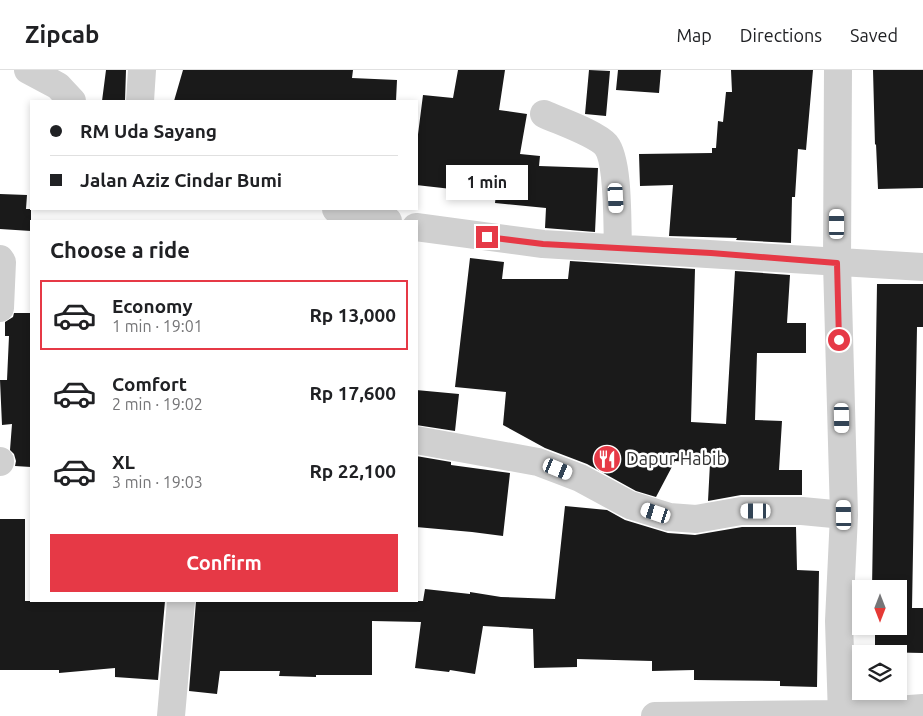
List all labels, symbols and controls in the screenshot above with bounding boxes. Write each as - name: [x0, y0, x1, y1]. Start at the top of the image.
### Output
- text: Zipcab: [25, 21, 99, 48]
- text: Map: [676, 25, 712, 45]
- text: Directions: [740, 25, 822, 45]
- text: Saved: [850, 25, 898, 45]
- text: RM Uda Sayang: [80, 120, 217, 142]
- callout: 1 min: [446, 164, 528, 200]
- text: Jalan Aziz Cindar Bumi: [80, 169, 282, 191]
- text: 1 min: [467, 173, 507, 191]
- car: [607, 183, 624, 213]
- car: [829, 209, 844, 239]
- route end: [476, 226, 498, 248]
- text: Choose a ride: [50, 237, 190, 262]
- icon: car: [52, 293, 97, 338]
- text: Economy: [112, 295, 193, 317]
- text: Rp 13,000: [309, 304, 396, 326]
- text: 1 min · 19:01: [112, 317, 203, 335]
- route start: [828, 329, 850, 351]
- icon: car: [52, 371, 97, 416]
- text: Comfort: [112, 373, 187, 395]
- text: Rp 17,600: [309, 382, 396, 404]
- text: 2 min · 19:02: [112, 395, 203, 413]
- car: [834, 403, 849, 433]
- restaurant icon: Dapur Habib: [592, 444, 622, 474]
- place label: Dapur Habib: [626, 448, 727, 468]
- icon: car: [52, 449, 97, 494]
- text: XL: [112, 451, 135, 473]
- car: [541, 456, 574, 482]
- text: Rp 22,100: [309, 460, 396, 482]
- text: 3 min · 19:03: [112, 473, 203, 491]
- car: [836, 500, 851, 530]
- car: [639, 501, 672, 525]
- car: [741, 504, 771, 519]
- button: Confirm: [50, 534, 398, 592]
- north arrow: [852, 580, 908, 635]
- map controls: [852, 580, 907, 700]
- button: layers: [852, 645, 907, 700]

